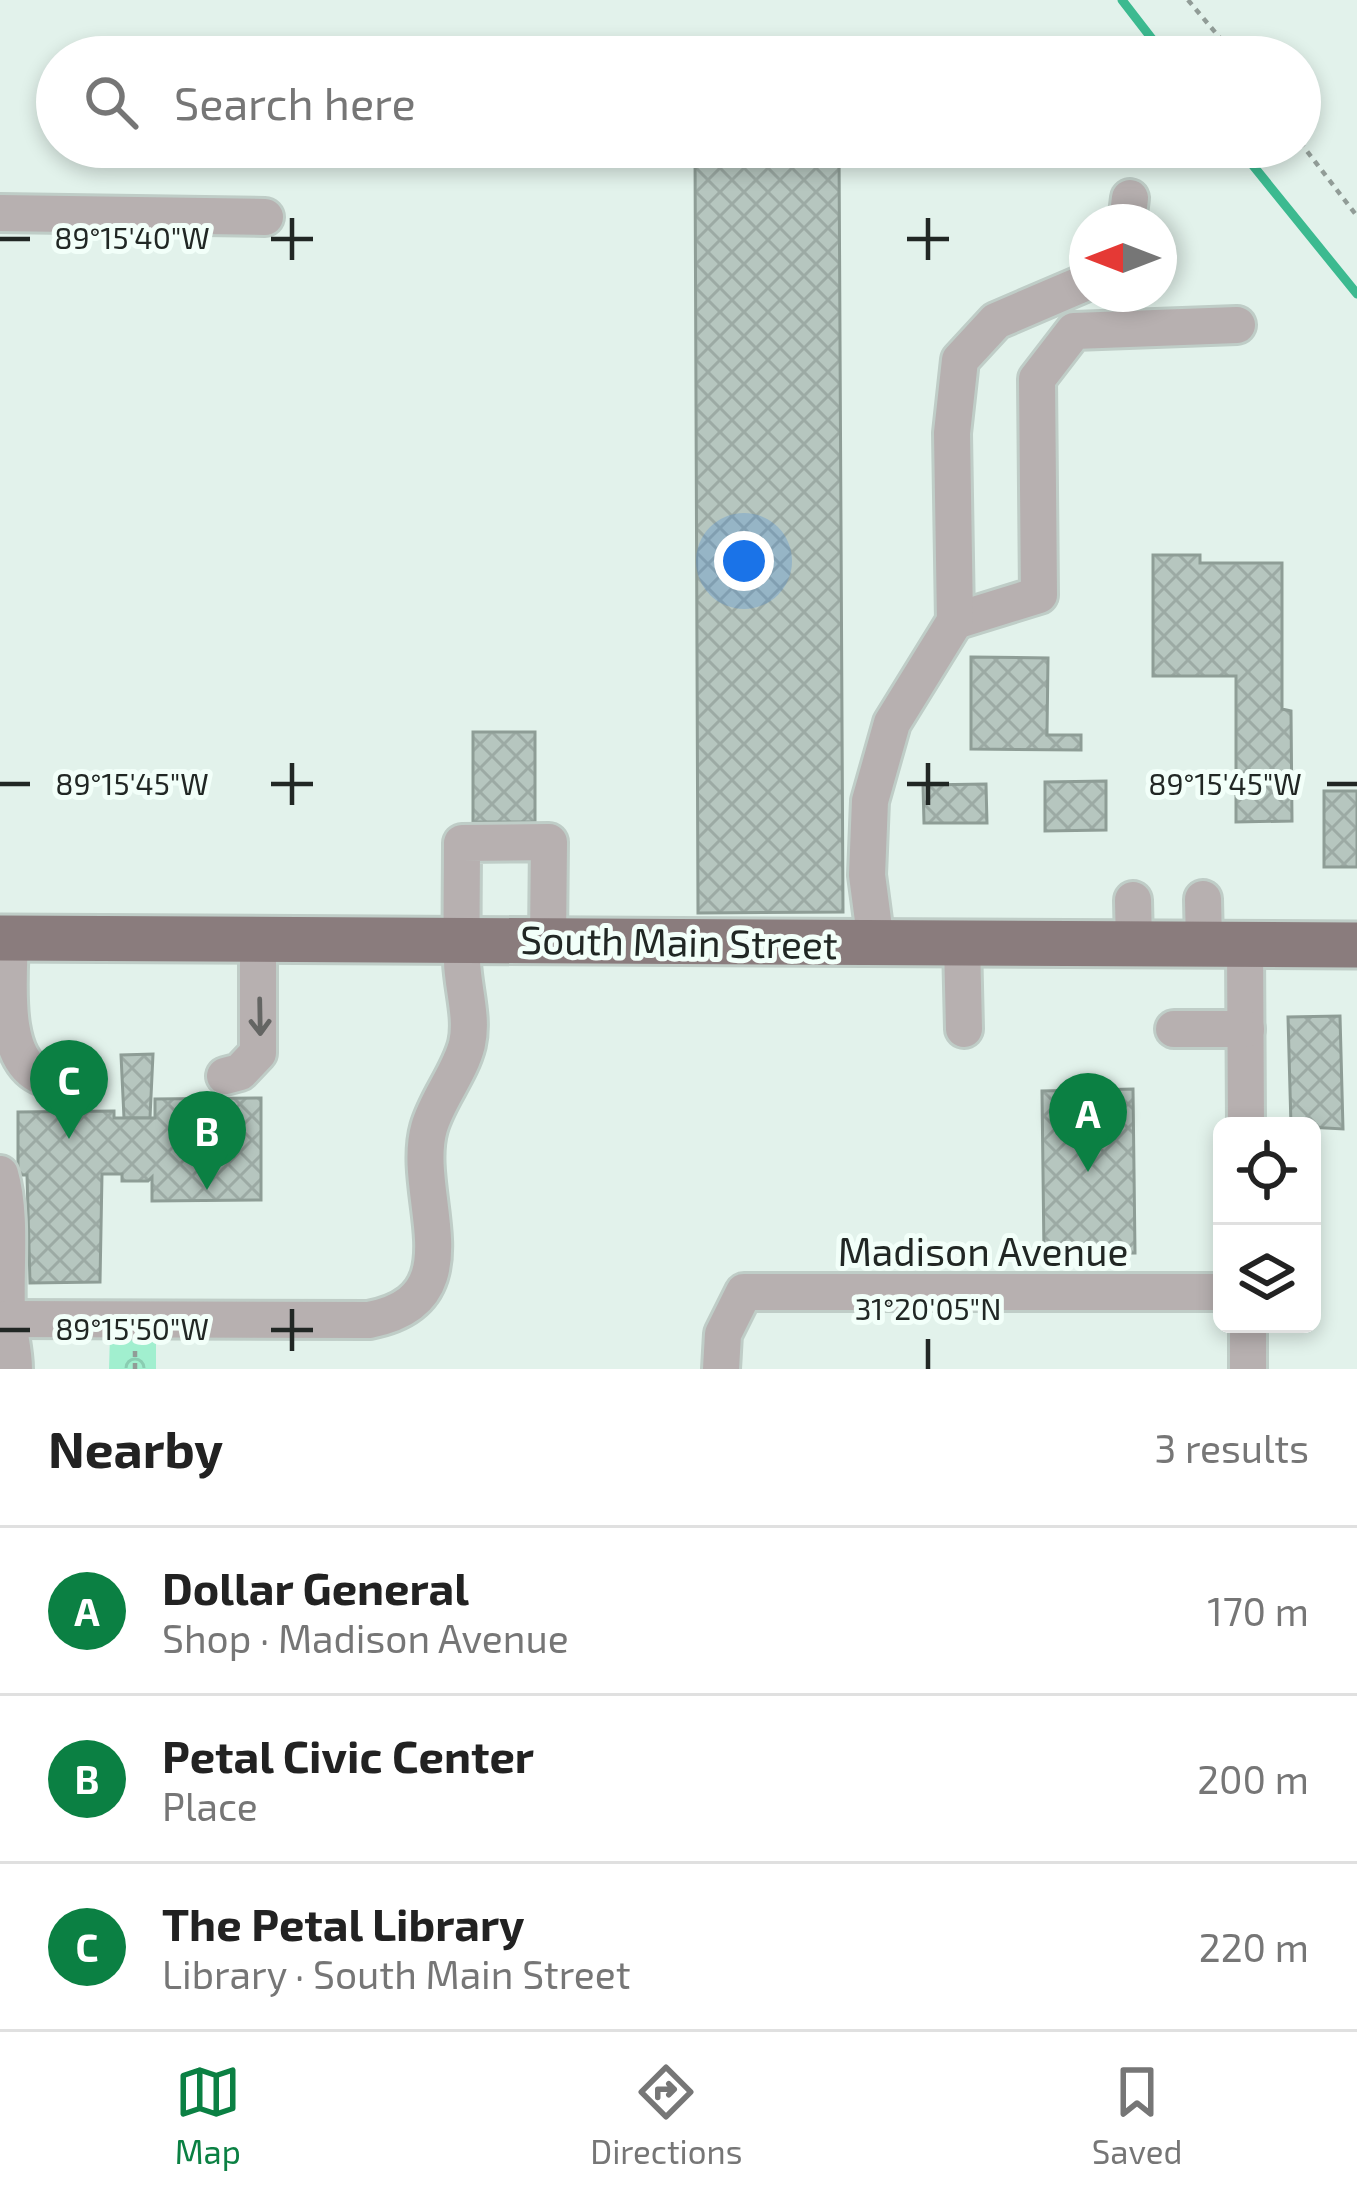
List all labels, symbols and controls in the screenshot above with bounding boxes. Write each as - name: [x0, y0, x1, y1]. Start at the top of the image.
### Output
- search box: [36, 36, 1321, 168]
- icon: search: [78, 69, 144, 135]
- text: Search here: [174, 75, 416, 129]
- north arrow: [1069, 204, 1177, 312]
- text: 89°15'40"W: [54, 219, 210, 255]
- your location: [714, 531, 774, 591]
- text: 89°15'45"W: [55, 765, 209, 801]
- text: 89°15'45"W: [1148, 765, 1302, 801]
- street label: South Main Street: [520, 915, 838, 967]
- one-way arrow: [249, 997, 271, 1036]
- pin: C: [30, 1040, 108, 1139]
- pin: A: [1049, 1073, 1127, 1172]
- pin: B: [168, 1091, 246, 1190]
- map controls: [1213, 1117, 1321, 1333]
- button: locate: [1213, 1117, 1321, 1225]
- button: layers: [1213, 1225, 1321, 1333]
- street label: Madison Avenue: [838, 1227, 1128, 1274]
- text: 31°20'05"N: [855, 1290, 1001, 1326]
- text: 89°15'50"W: [55, 1310, 209, 1346]
- text: Nearby: [48, 1417, 223, 1478]
- text: 3 results: [1155, 1424, 1309, 1471]
- text: Dollar General: [162, 1560, 469, 1614]
- text: A: [74, 1587, 100, 1634]
- text: 170 m: [1207, 1587, 1309, 1634]
- text: Shop · Madison Avenue: [162, 1614, 569, 1661]
- text: Petal Civic Center: [162, 1728, 534, 1782]
- text: B: [75, 1755, 99, 1802]
- text: 200 m: [1197, 1755, 1309, 1802]
- text: Place: [162, 1782, 258, 1829]
- text: The Petal Library: [162, 1896, 525, 1950]
- text: C: [76, 1923, 98, 1970]
- text: 220 m: [1199, 1923, 1309, 1970]
- text: Library · South Main Street: [162, 1950, 631, 1997]
- tab: Map: [175, 2059, 241, 2171]
- tab: Directions: [590, 2059, 742, 2171]
- tab: Saved: [1092, 2059, 1182, 2171]

